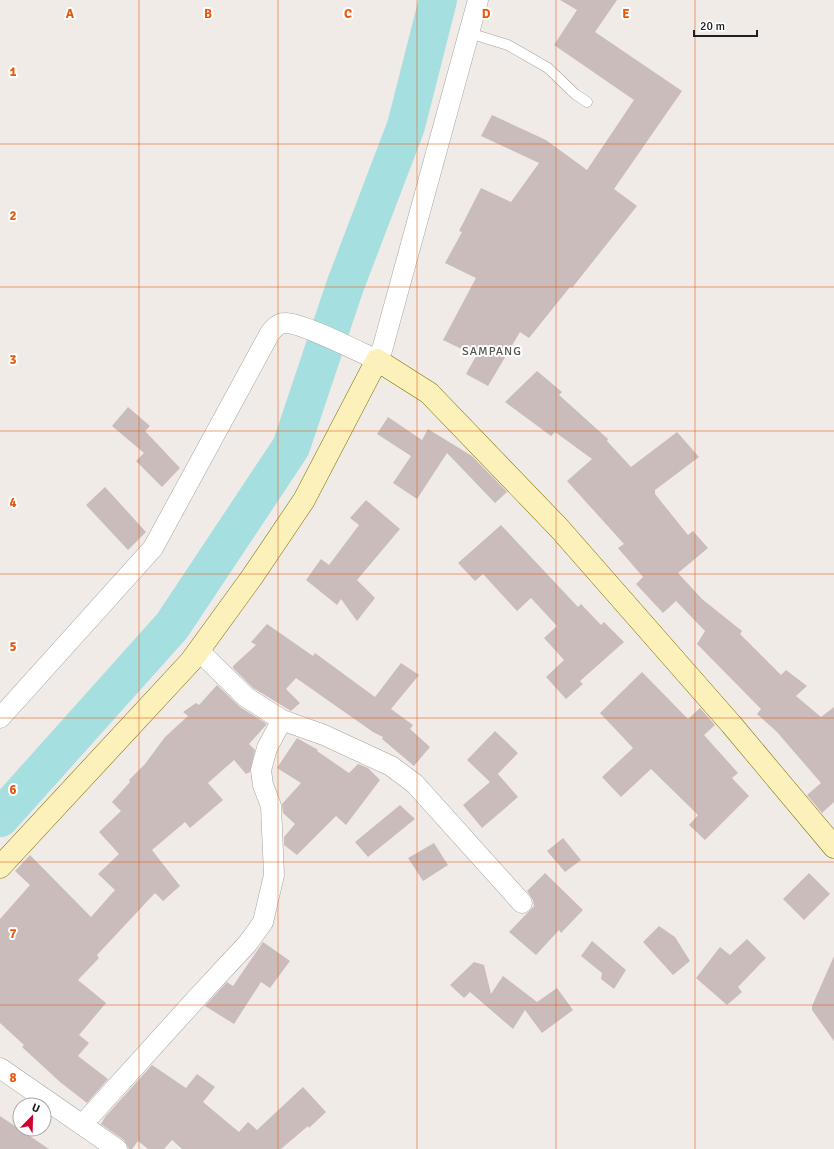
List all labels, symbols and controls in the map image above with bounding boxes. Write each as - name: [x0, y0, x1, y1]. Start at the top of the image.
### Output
- text: A: [66, 6, 75, 22]
- text: B: [204, 6, 212, 22]
- text: C: [344, 6, 352, 22]
- text: D: [482, 6, 491, 22]
- text: E: [622, 6, 630, 22]
- scale bar: [694, 12, 757, 38]
- text: 20 m: [700, 19, 725, 34]
- text: 1: [9, 64, 17, 80]
- text: 2: [9, 208, 17, 224]
- district label: SAMPANG: [462, 344, 522, 359]
- text: 3: [9, 352, 17, 368]
- text: 4: [9, 495, 17, 511]
- text: 5: [9, 639, 17, 655]
- text: 6: [9, 782, 17, 798]
- text: 7: [9, 926, 17, 942]
- text: 8: [9, 1070, 17, 1086]
- north arrow: [12, 1097, 52, 1137]
- text: U: [30, 1101, 42, 1116]

